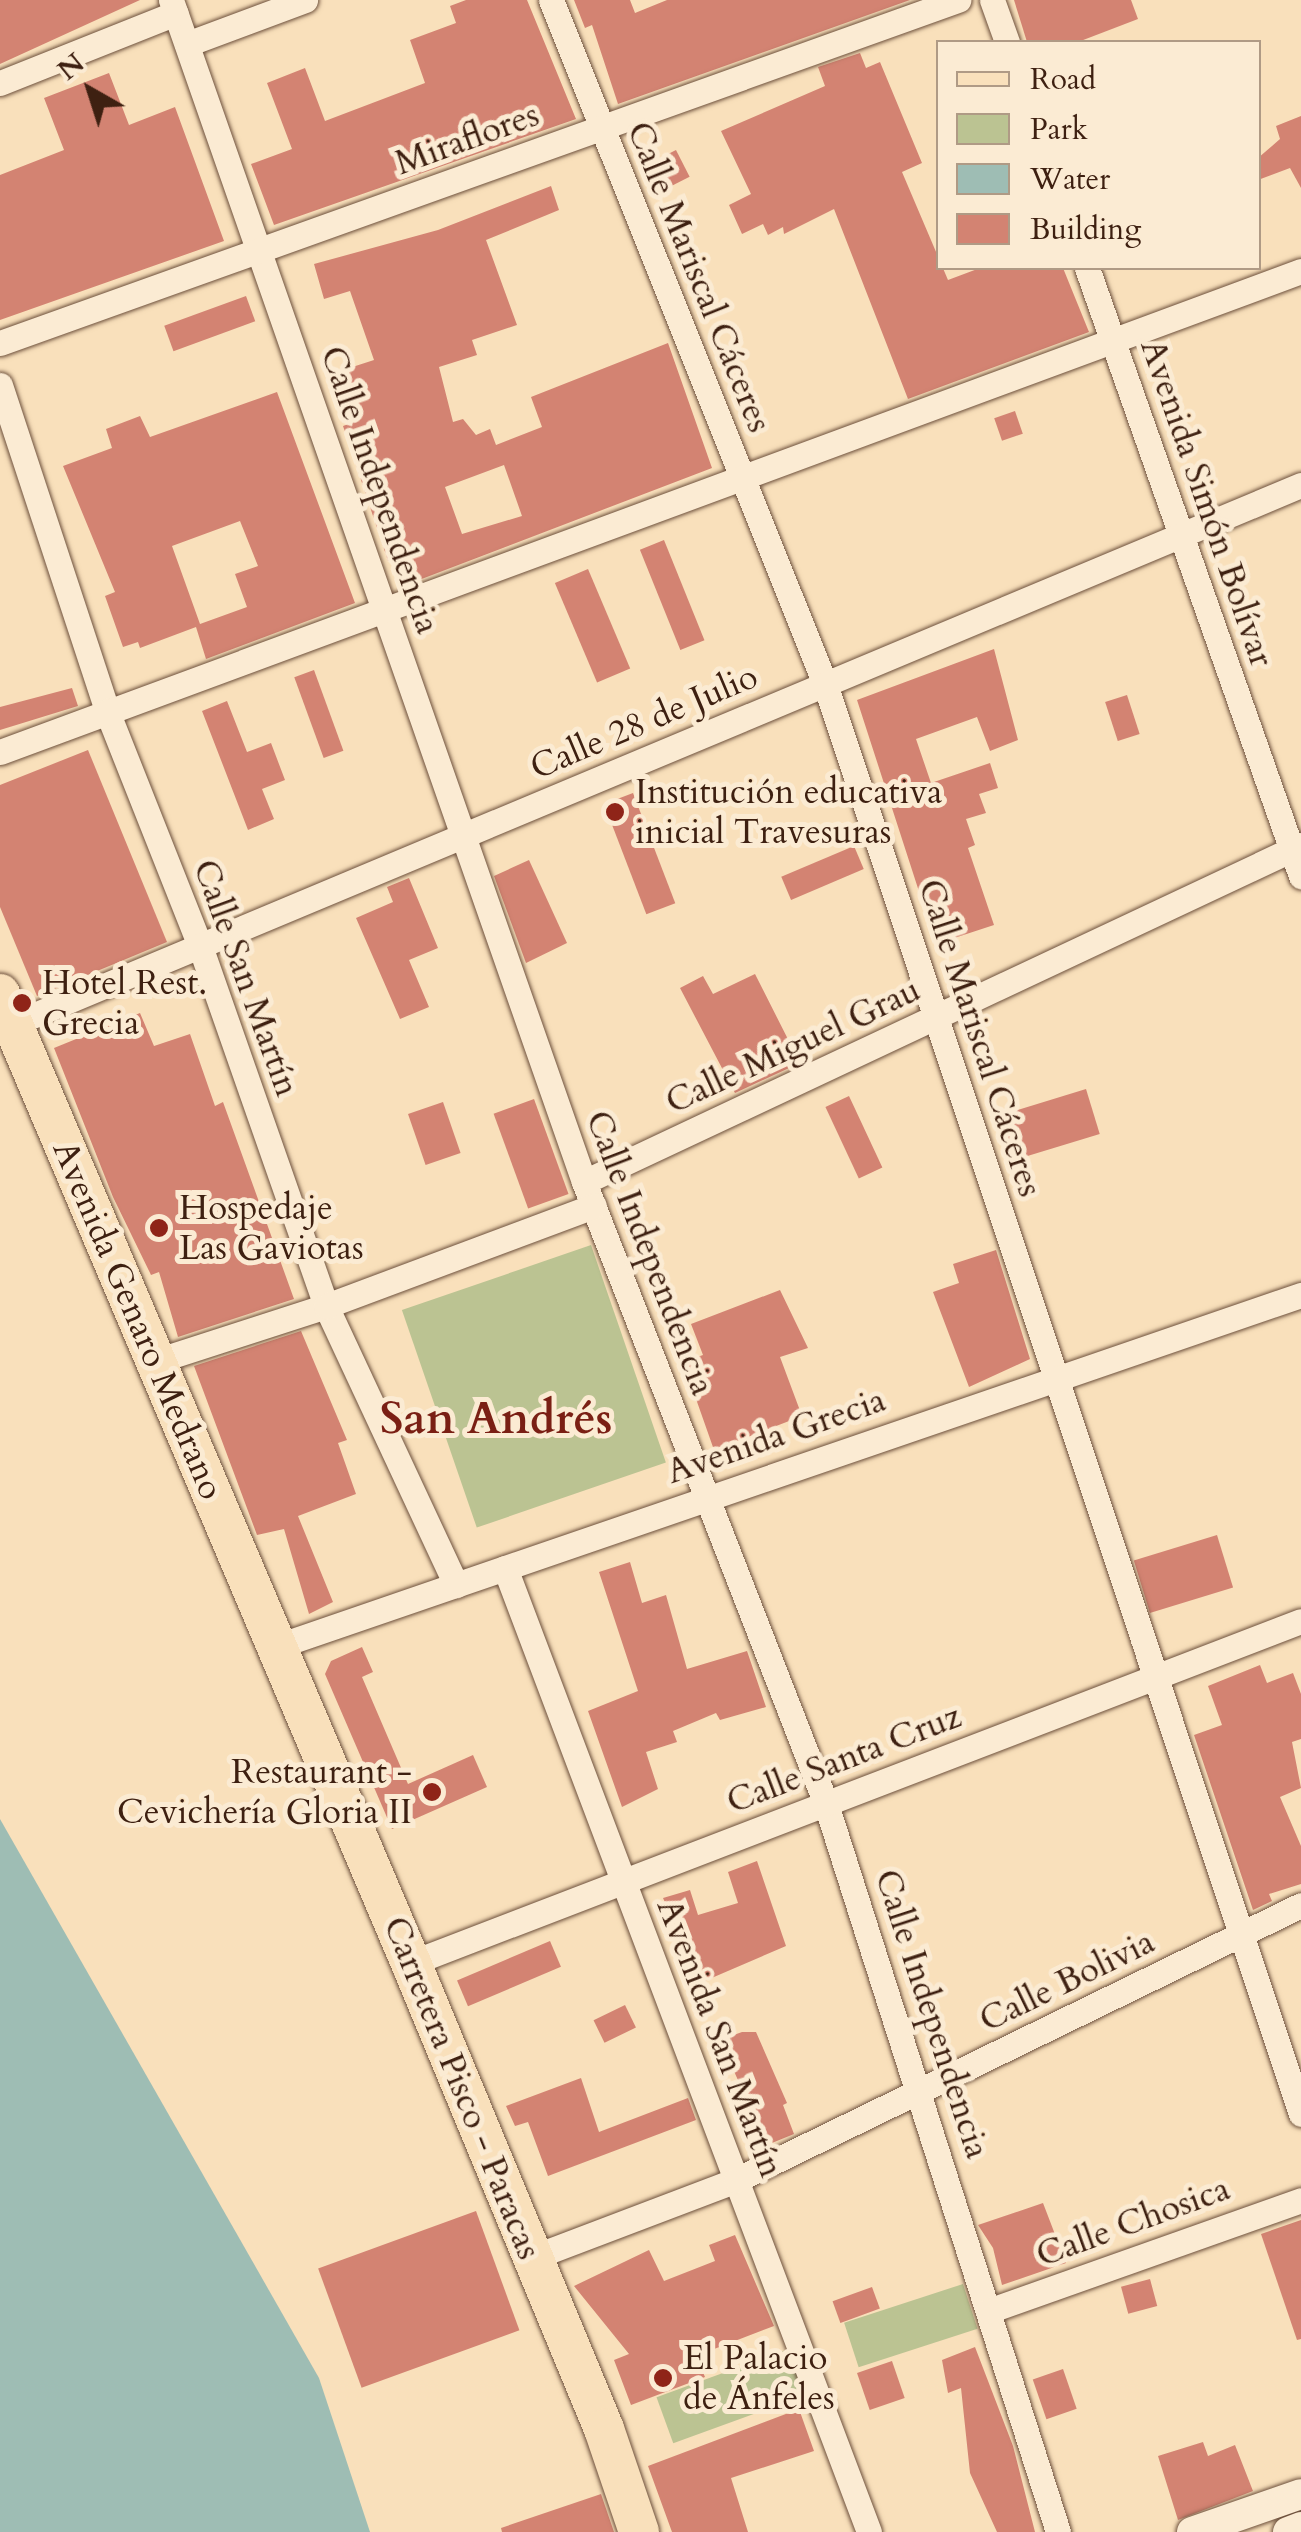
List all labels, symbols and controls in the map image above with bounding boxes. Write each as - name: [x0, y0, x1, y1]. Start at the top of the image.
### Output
- north arrow: [40, 40, 140, 140]
- legend: [936, 40, 1261, 270]
- text: N: [50, 44, 93, 89]
- text: Road: [1030, 59, 1096, 100]
- street label: Miraflores: [389, 94, 545, 184]
- text: Park: [1030, 109, 1088, 150]
- street label: Calle Mariscal Cáceres: [618, 116, 780, 438]
- text: Water: [1030, 159, 1110, 200]
- text: Building: [1030, 209, 1141, 250]
- street label: Avenida Simón Bolívar: [1131, 334, 1283, 672]
- street label: Calle Independencia: [311, 341, 449, 639]
- street label: Calle 28 de Julio: [524, 655, 764, 789]
- place label: Institución educativa inicial Travesuras: [635, 771, 942, 853]
- marker: Institución educativa inicial Travesuras: [604, 801, 626, 823]
- street label: Calle San Martín: [184, 854, 308, 1102]
- street label: Calle Mariscal Cáceres: [909, 874, 1051, 1202]
- place label: Hotel Rest. Grecia: [42, 962, 207, 1044]
- street label: Calle Miguel Grau: [659, 969, 927, 1123]
- marker: Hotel Rest. Grecia: [11, 992, 33, 1014]
- street label: Calle Independencia: [576, 1105, 724, 1401]
- street label: Avenida Genaro Medrano: [43, 1134, 233, 1506]
- place label: Hospedaje Las Gaviotas: [179, 1187, 364, 1269]
- marker: Hospedaje Las Gaviotas: [148, 1217, 170, 1239]
- street label: Avenida Grecia: [661, 1379, 891, 1493]
- district label: San Andrés: [380, 1392, 612, 1446]
- street label: Calle Santa Cruz: [721, 1695, 967, 1823]
- place label: Restaurant - Cevichería Gloria II: [117, 1751, 412, 1833]
- marker: Restaurant - Cevichería Gloria II: [421, 1781, 443, 1803]
- street label: Calle Independencia: [866, 1864, 998, 2164]
- street label: Avenida San Martín: [648, 1893, 792, 2183]
- street label: Carretera Pisco - Paracas: [374, 1911, 550, 2265]
- street label: Calle Bolivia: [973, 1921, 1161, 2041]
- street label: Calle Chosica: [1031, 2168, 1235, 2276]
- place label: El Palacio de Ánfeles: [683, 2337, 835, 2419]
- marker: El Palacio de Ánfeles: [652, 2367, 674, 2389]

